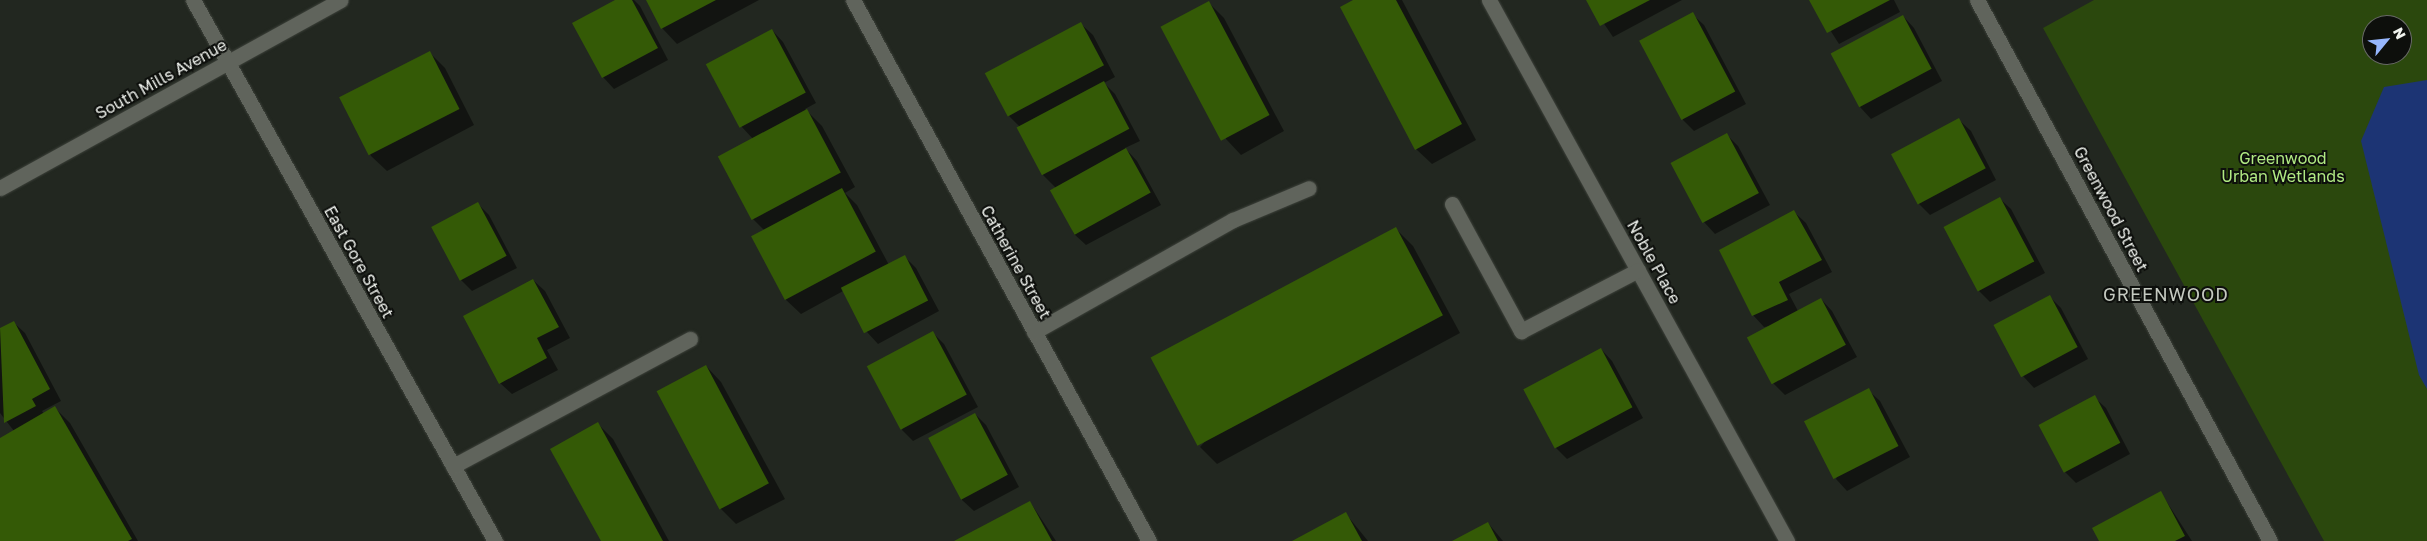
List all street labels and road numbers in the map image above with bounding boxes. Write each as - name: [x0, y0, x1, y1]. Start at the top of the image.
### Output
- street label: South Mills Avenue: [92, 35, 230, 123]
- street label: Greenwood Street: [2070, 143, 2152, 275]
- street label: Catherine Street: [977, 202, 1055, 322]
- street label: East Gore Street: [320, 203, 398, 321]
- street label: Noble Place: [1623, 217, 1685, 307]

